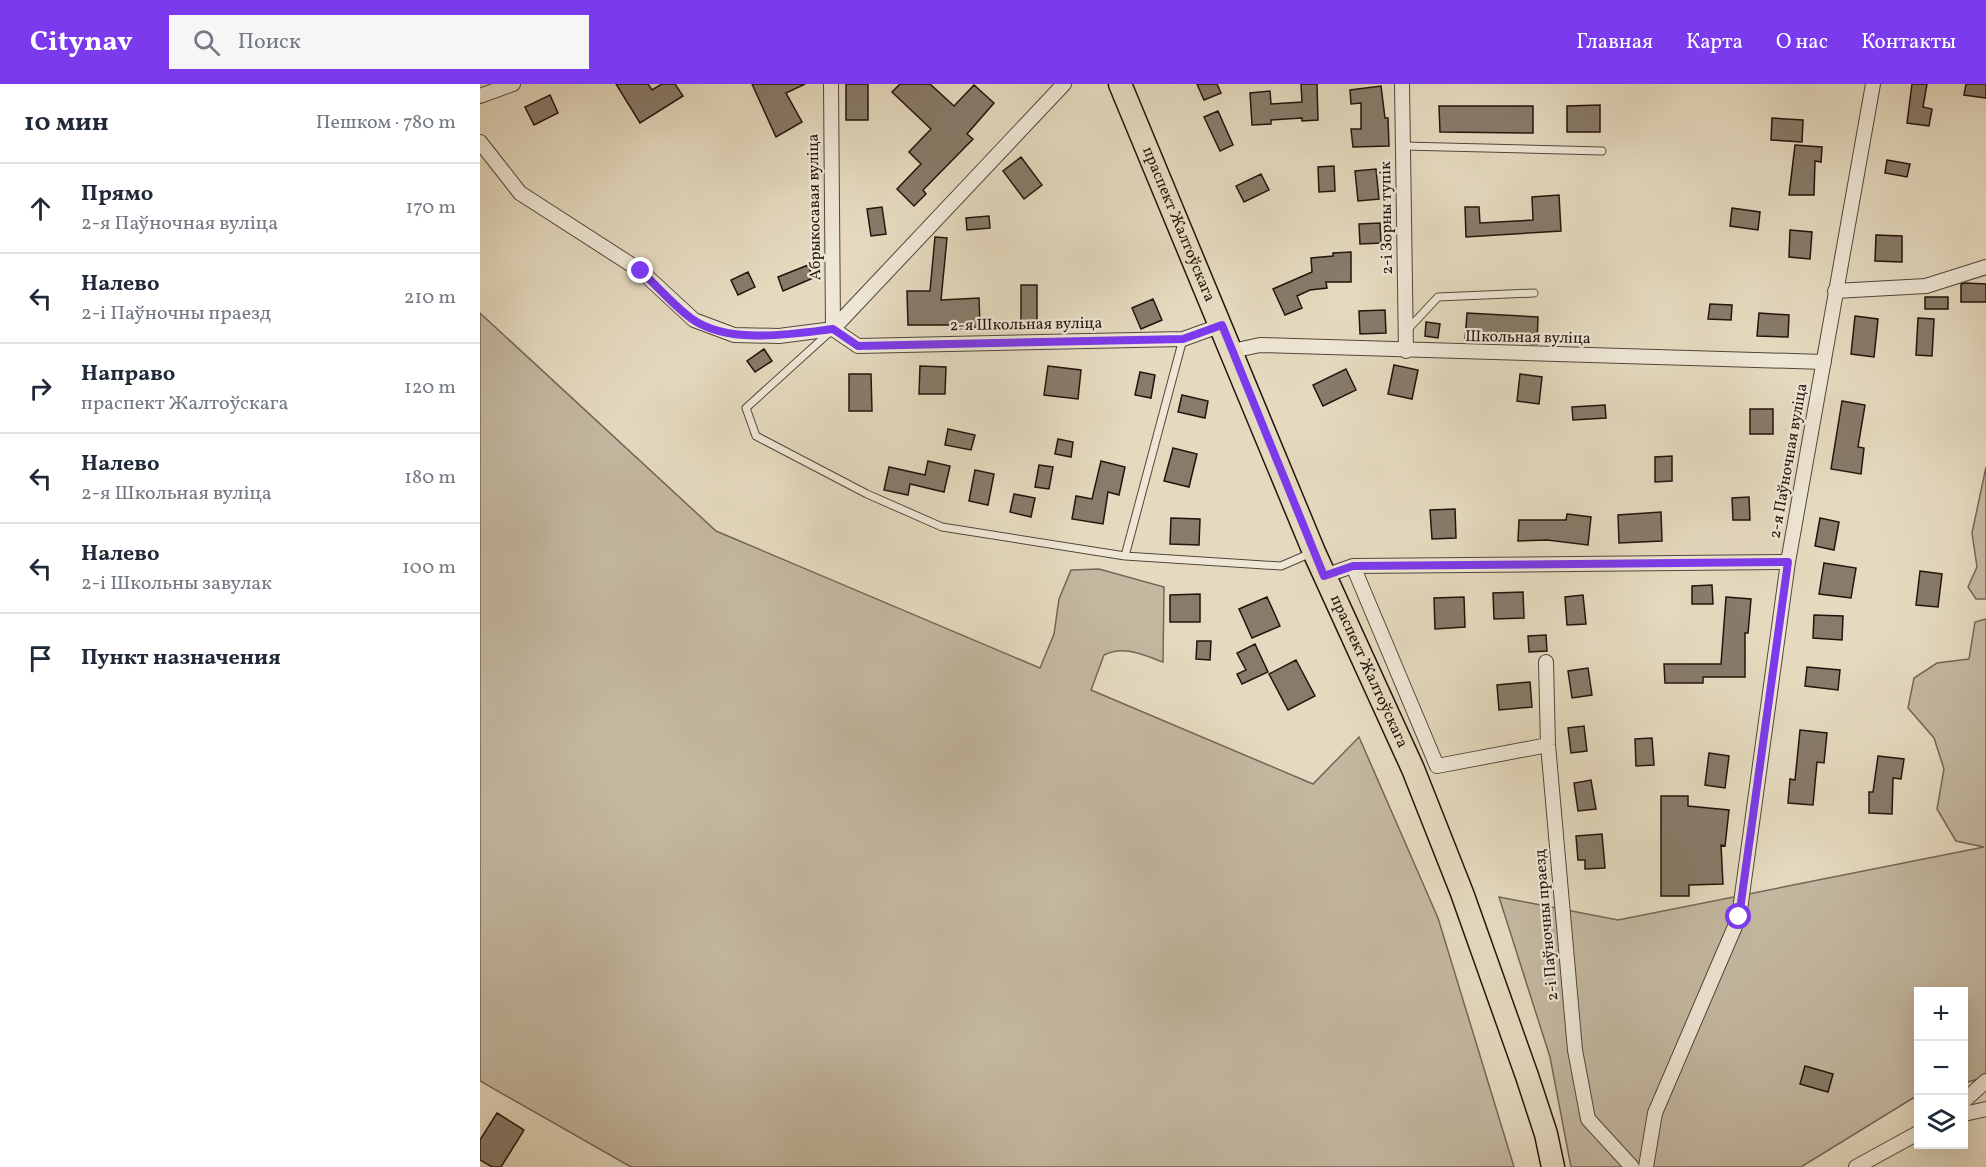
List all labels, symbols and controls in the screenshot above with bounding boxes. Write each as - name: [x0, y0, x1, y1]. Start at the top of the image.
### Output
- search box: [169, 15, 589, 69]
- text: Citynav: [30, 23, 133, 62]
- icon: search: [190, 26, 223, 59]
- text: Поиск: [238, 27, 301, 58]
- text: Главная: [1576, 28, 1653, 57]
- text: Карта: [1686, 28, 1743, 57]
- text: О нас: [1776, 28, 1828, 57]
- text: Контакты: [1861, 28, 1956, 57]
- text: 10 мин: [24, 105, 109, 141]
- text: Пешком · 780 m: [316, 109, 456, 137]
- street label: Абрыкосавая вуліца: [803, 133, 827, 281]
- street label: праспект Жалтоўскага: [1136, 144, 1220, 305]
- street label: 2-і Зорны тупік: [1375, 161, 1399, 275]
- text: Прямо: [81, 179, 153, 210]
- icon: ahead: [24, 192, 57, 225]
- text: 170 m: [406, 194, 456, 222]
- text: 2-я Паўночная вуліца: [81, 210, 278, 238]
- route end: [627, 257, 653, 283]
- text: Налево: [81, 269, 160, 300]
- icon: left: [24, 282, 57, 315]
- text: 210 m: [404, 284, 456, 312]
- text: 2-і Паўночны праезд: [81, 300, 271, 328]
- street label: 2-я Школьная вуліца: [950, 313, 1103, 337]
- street label: Школьная вуліца: [1465, 326, 1591, 350]
- text: Направо: [81, 359, 175, 390]
- icon: right: [24, 372, 57, 405]
- text: 120 m: [404, 374, 456, 402]
- street label: 2-я Паўночная вуліца: [1764, 381, 1814, 541]
- text: праспект Жалтоўскага: [81, 390, 288, 418]
- text: Налево: [81, 449, 160, 480]
- icon: left: [24, 462, 57, 495]
- text: 180 m: [404, 464, 456, 492]
- text: 2-я Школьная вуліца: [81, 480, 272, 508]
- text: Налево: [81, 539, 160, 570]
- icon: left: [24, 552, 57, 585]
- text: 100 m: [402, 554, 456, 582]
- text: 2-і Школьны завулак: [81, 570, 272, 598]
- street label: праспект Жалтоўскага: [1324, 591, 1413, 752]
- icon: arrive: [24, 642, 57, 675]
- text: Пункт назначения: [81, 643, 281, 674]
- street label: 2-і Паўночны праезд: [1529, 848, 1565, 1002]
- route start: [1725, 903, 1751, 929]
- map controls: [1914, 987, 1968, 1149]
- button: +: [1914, 987, 1968, 1041]
- button: −: [1914, 1041, 1968, 1095]
- button: layers: [1914, 1095, 1968, 1149]

